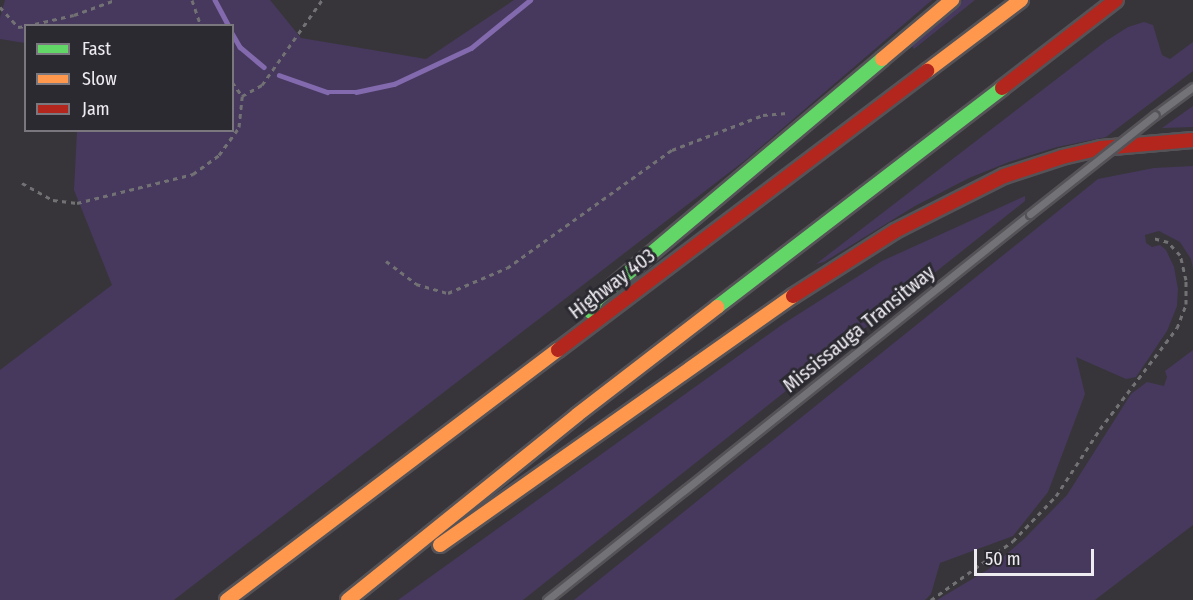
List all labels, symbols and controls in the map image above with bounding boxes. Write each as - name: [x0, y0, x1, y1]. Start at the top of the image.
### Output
- legend: [24, 24, 234, 132]
- text: Fast: [82, 38, 111, 60]
- text: Slow: [82, 68, 117, 90]
- text: Jam: [82, 98, 110, 120]
- street label: Highway 403: [564, 244, 660, 324]
- street label: Mississauga Transitway: [778, 260, 940, 398]
- scale bar: [977, 537, 1097, 575]
- text: 50 m: [985, 548, 1021, 570]

